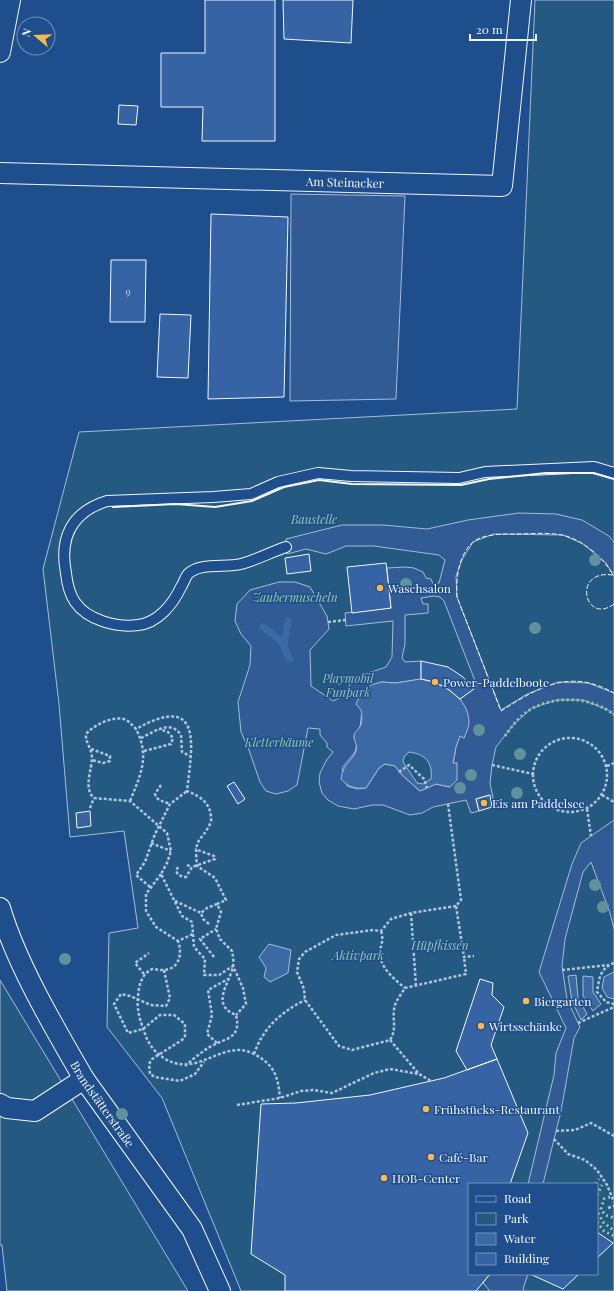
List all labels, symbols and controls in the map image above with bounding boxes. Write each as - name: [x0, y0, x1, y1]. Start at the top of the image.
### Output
- north arrow: [16, 16, 56, 56]
- scale bar: [470, 16, 536, 42]
- text: 20 m: [476, 21, 503, 37]
- text: N: [18, 26, 34, 39]
- street label: Am Steinacker: [305, 173, 385, 191]
- house number: 9: [125, 284, 131, 298]
- park label: Baustelle: [290, 511, 337, 527]
- place label: Waschsalon: [387, 580, 451, 596]
- marker: Waschsalon: [375, 583, 385, 593]
- park label: Zaubermuscheln: [251, 589, 338, 605]
- park label: Playmobil Funpark: [321, 670, 374, 700]
- place label: Power-Paddelboote: [443, 674, 549, 690]
- marker: Power-Paddelboote: [430, 677, 440, 687]
- park label: Kletterbäume: [244, 734, 313, 750]
- place label: Eis am Paddelsee: [492, 795, 585, 811]
- marker: Eis am Paddelsee: [479, 798, 489, 808]
- park label: Hüpfkissen: [410, 937, 469, 953]
- park label: Aktivpark: [330, 947, 384, 963]
- place label: Biergarten: [534, 993, 591, 1009]
- marker: Biergarten: [521, 996, 531, 1006]
- place label: Wirtsschänke: [488, 1018, 562, 1034]
- marker: Wirtsschänke: [476, 1021, 486, 1031]
- street label: Brandstätterstraße: [67, 1058, 138, 1150]
- place label: Frühstücks-Restaurant: [434, 1101, 560, 1117]
- marker: Frühstücks-Restaurant: [421, 1104, 431, 1114]
- place label: Café-Bar: [439, 1149, 489, 1165]
- marker: Café-Bar: [426, 1152, 436, 1162]
- place label: HOB-Center: [392, 1170, 461, 1186]
- marker: HOB-Center: [379, 1173, 389, 1183]
- legend: [468, 1183, 598, 1275]
- text: Road: [504, 1190, 531, 1206]
- text: Park: [504, 1210, 529, 1226]
- text: Water: [503, 1230, 537, 1246]
- text: Building: [504, 1250, 550, 1266]

